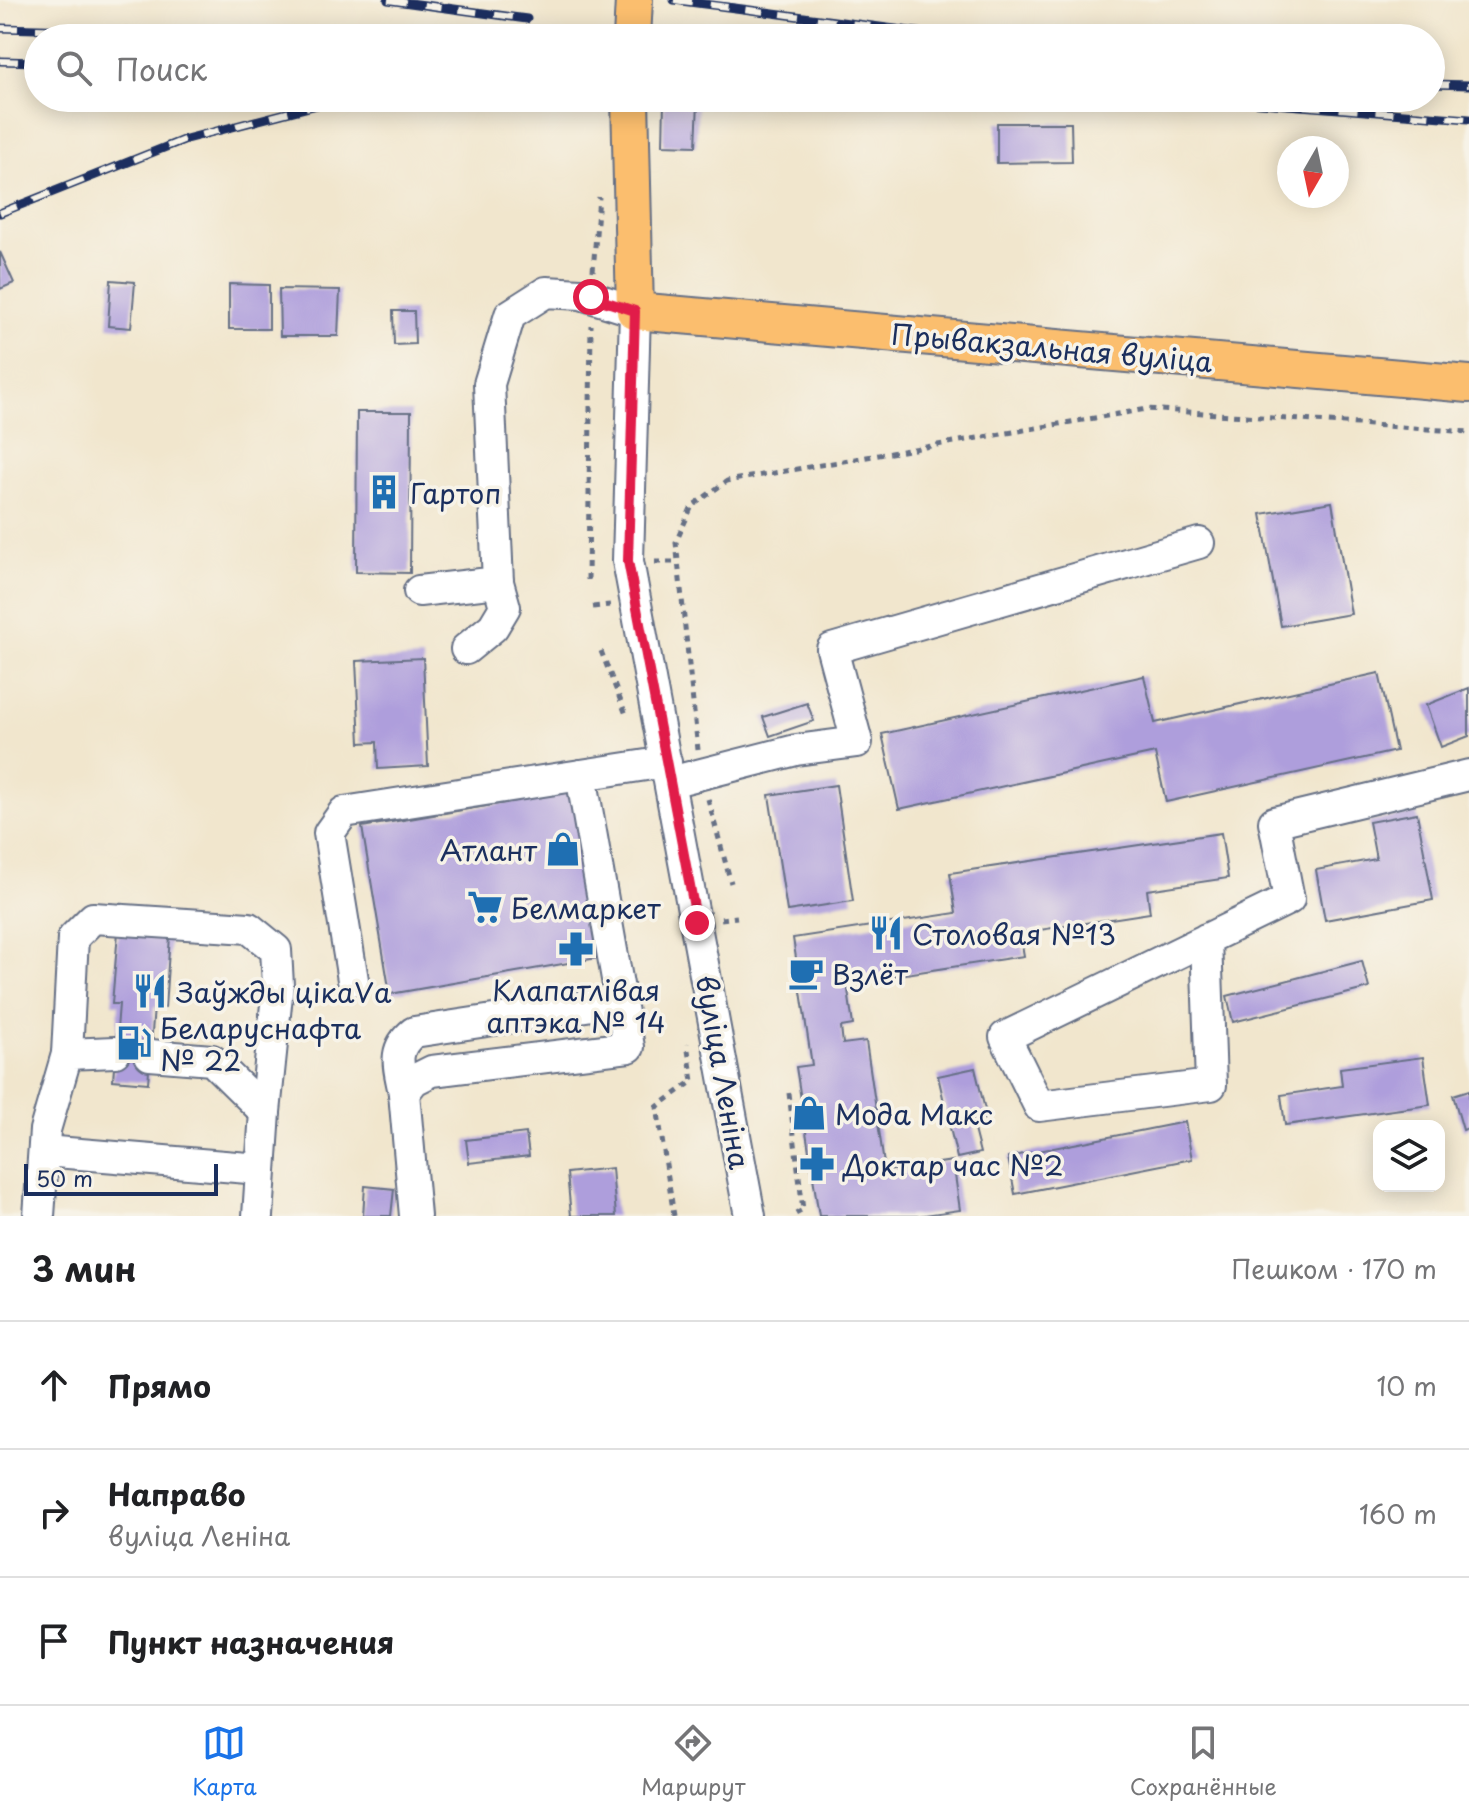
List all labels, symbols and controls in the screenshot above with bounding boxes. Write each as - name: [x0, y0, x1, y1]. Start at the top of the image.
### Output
- search box: [24, 24, 1445, 112]
- icon: search: [52, 46, 96, 90]
- text: Поиск: [116, 46, 207, 91]
- north arrow: [1277, 136, 1349, 208]
- route start: [573, 279, 609, 315]
- street label: Прывакзальная вуліца: [890, 312, 1215, 383]
- place label: Гартоп: [410, 471, 501, 514]
- building icon: Гартоп: [365, 473, 403, 511]
- place label: Атлант: [440, 828, 538, 871]
- shop icon: Атлант: [544, 830, 582, 868]
- place label: Белмаркет: [511, 886, 661, 929]
- supermarket icon: Белмаркет: [466, 888, 504, 926]
- route end: [679, 905, 715, 941]
- place label: Столовая №13: [912, 912, 1116, 955]
- restaurant icon: Столовая №13: [867, 914, 905, 952]
- pharmacy icon: Клапатлівая аптэка № 14: [557, 930, 595, 968]
- place label: Взлёт: [832, 952, 908, 995]
- cafe icon: Взлёт: [787, 954, 825, 992]
- place label: Клапатлівая аптэка № 14: [486, 968, 666, 1043]
- place label: Заўжды цікаVа: [176, 970, 392, 1013]
- restaurant icon: Заўжды цікаVа: [131, 972, 169, 1010]
- street label: вуліца Леніна: [686, 972, 762, 1173]
- place label: Беларуснафта № 22: [160, 1006, 362, 1081]
- fuel station icon: Беларуснафта № 22: [115, 1024, 153, 1062]
- place label: Мода Макс: [835, 1092, 993, 1135]
- shop icon: Мода Макс: [790, 1094, 828, 1132]
- map controls: [1373, 1120, 1445, 1192]
- button: layers: [1373, 1120, 1445, 1192]
- place label: Доктар час №2: [842, 1143, 1064, 1186]
- pharmacy icon: Доктар час №2: [798, 1145, 836, 1183]
- scale bar: [24, 1160, 218, 1196]
- text: 50 m: [36, 1161, 93, 1194]
- text: 3 мин: [32, 1242, 136, 1294]
- text: Пешком · 170 m: [1231, 1249, 1437, 1288]
- icon: ahead: [32, 1363, 76, 1407]
- text: Прямо: [108, 1363, 211, 1408]
- text: 10 m: [1376, 1366, 1437, 1405]
- text: Направо: [108, 1471, 246, 1516]
- icon: right: [32, 1491, 76, 1535]
- text: 160 m: [1359, 1494, 1437, 1533]
- text: вуліца Леніна: [108, 1516, 290, 1555]
- icon: arrive: [32, 1619, 76, 1663]
- text: Пункт назначения: [108, 1619, 394, 1664]
- tab: Карта: [192, 1721, 257, 1802]
- tab: Маршрут: [641, 1721, 745, 1802]
- tab: Сохранённые: [1130, 1721, 1277, 1802]

